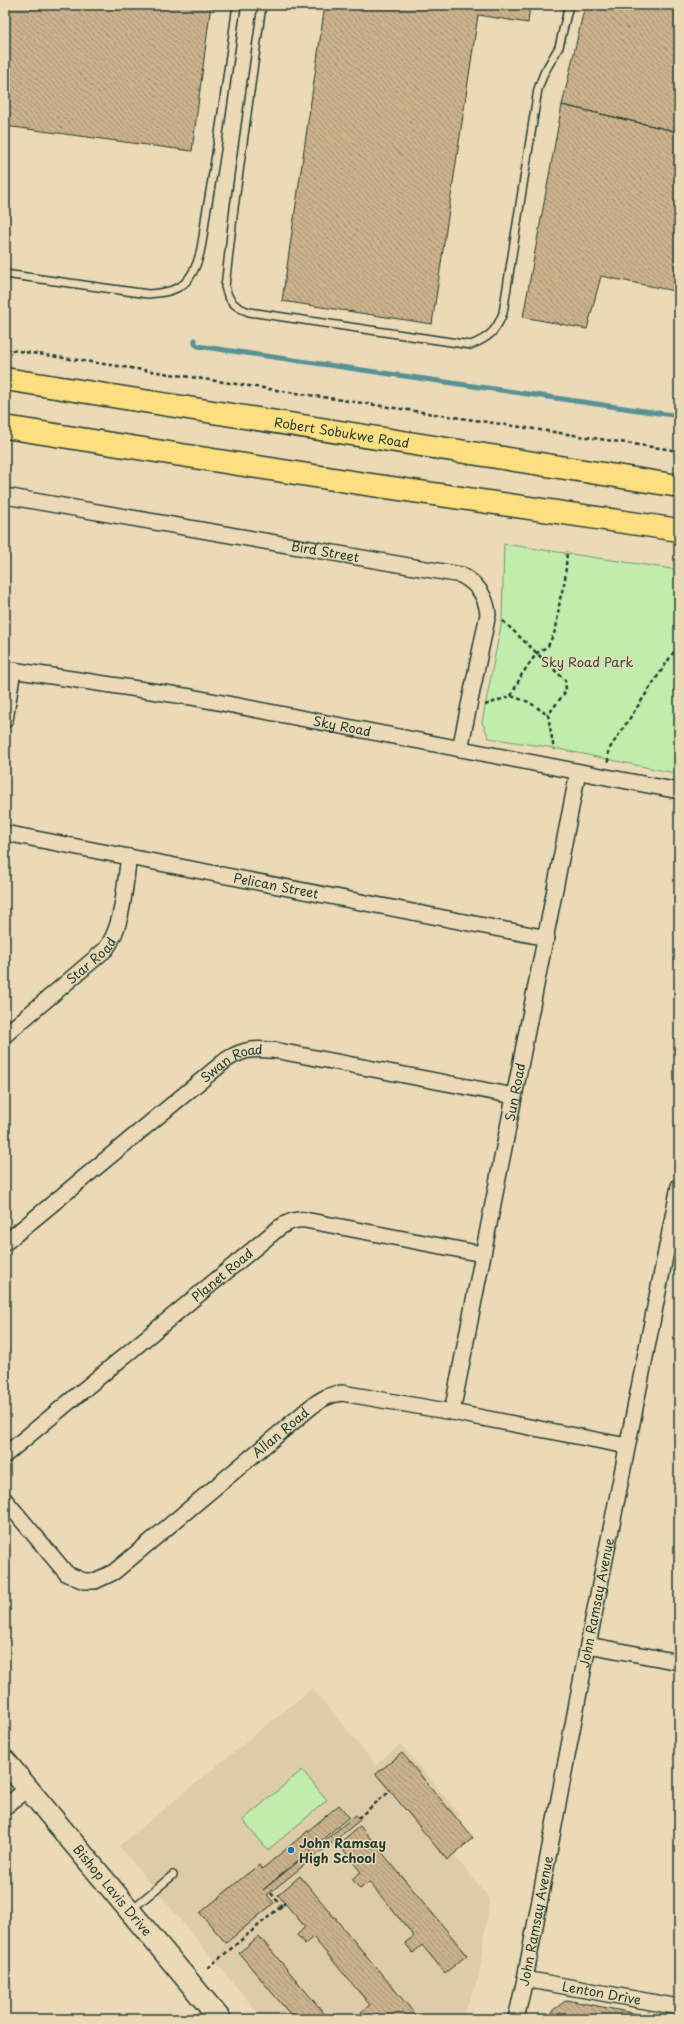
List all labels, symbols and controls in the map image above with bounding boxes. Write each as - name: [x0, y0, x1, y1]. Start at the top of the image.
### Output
- street label: Robert Sobukwe Road: [273, 412, 411, 452]
- street label: Bird Street: [290, 536, 361, 566]
- park label: Sky Road Park: [541, 652, 633, 671]
- street label: Sky Road: [312, 711, 373, 741]
- street label: Pelican Street: [232, 868, 320, 903]
- street label: Star Road: [62, 934, 120, 988]
- street label: Swan Road: [196, 1039, 263, 1087]
- street label: Sun Road: [499, 1061, 530, 1123]
- street label: Planet Road: [187, 1243, 257, 1306]
- street label: Allan Road: [247, 1402, 313, 1462]
- street label: John Ramsay Avenue: [574, 1536, 618, 1669]
- place label: John Ramsay High School: [299, 1833, 386, 1867]
- street label: Bishop Lavis Drive: [69, 1840, 157, 1940]
- marker: John Ramsay High School: [286, 1845, 296, 1855]
- street label: John Ramsay Avenue: [514, 1854, 557, 1988]
- street label: Lenton Drive: [561, 1976, 643, 2009]

